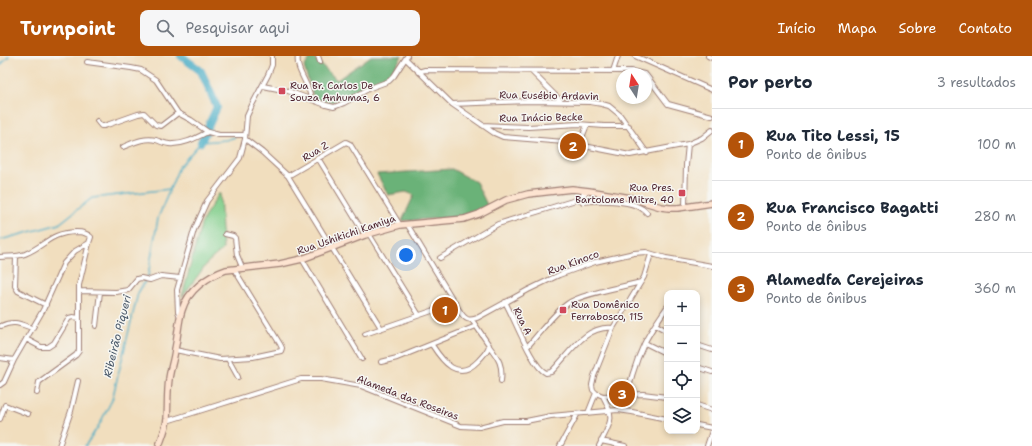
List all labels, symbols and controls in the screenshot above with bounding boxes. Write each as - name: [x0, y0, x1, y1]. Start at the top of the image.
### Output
- search box: [140, 10, 420, 46]
- text: Turnpoint: [20, 16, 116, 41]
- icon: search: [154, 17, 176, 39]
- text: Pesquisar aqui: [186, 18, 290, 38]
- text: Início: [777, 19, 816, 37]
- text: Mapa: [838, 19, 877, 37]
- text: Sobre: [899, 19, 936, 37]
- text: Contato: [958, 19, 1012, 37]
- north arrow: [616, 68, 652, 104]
- text: Por perto: [728, 71, 813, 93]
- text: 3 resultados: [937, 74, 1016, 91]
- place label: Rua Br. Carlos De Souza Anhumas, 6: [290, 79, 380, 104]
- marker: Rua Br. Carlos De Souza Anhumas, 6: [277, 86, 287, 96]
- street label: Rua Eusébio Ardavin: [499, 88, 599, 103]
- street label: Rua Inácio Becke: [499, 110, 583, 125]
- text: Rua Tito Lessi, 15: [766, 126, 900, 146]
- pin: 2: [560, 131, 586, 161]
- text: 1: [738, 136, 744, 153]
- text: 100 m: [977, 136, 1016, 153]
- street label: Rua Z: [300, 139, 331, 164]
- text: Ponto de ônibus: [766, 146, 867, 163]
- place label: Rua Pres. Bartolome Mitre, 40: [575, 181, 674, 206]
- marker: Rua Pres. Bartolome Mitre, 40: [677, 188, 687, 198]
- text: Rua Francisco Bagatti: [766, 198, 939, 218]
- text: 2: [736, 208, 746, 225]
- text: 280 m: [974, 208, 1016, 225]
- street label: Rua Ushikichi Kamiya: [295, 211, 398, 257]
- text: Ponto de ônibus: [766, 218, 867, 235]
- your location: [396, 245, 416, 265]
- street label: Rua Kinoco: [546, 247, 601, 278]
- text: Alamedfa Cerejeiras: [766, 270, 924, 290]
- text: 3: [736, 280, 746, 297]
- text: 360 m: [974, 280, 1016, 297]
- map controls: [664, 290, 700, 434]
- button: +: [664, 290, 700, 326]
- text: Ponto de ônibus: [766, 290, 867, 307]
- water label: Ribeirão Piqueri: [100, 292, 135, 379]
- pin: 1: [432, 295, 458, 325]
- place label: Rua Domênico Ferrabosco, 115: [571, 298, 643, 323]
- street label: Rua A: [510, 305, 535, 337]
- marker: Rua Domênico Ferrabosco, 115: [558, 305, 568, 315]
- button: −: [664, 326, 700, 362]
- button: locate: [664, 362, 700, 398]
- street label: Alameda das Roseiras: [355, 372, 461, 423]
- pin: 3: [609, 379, 635, 409]
- button: layers: [664, 398, 700, 434]

